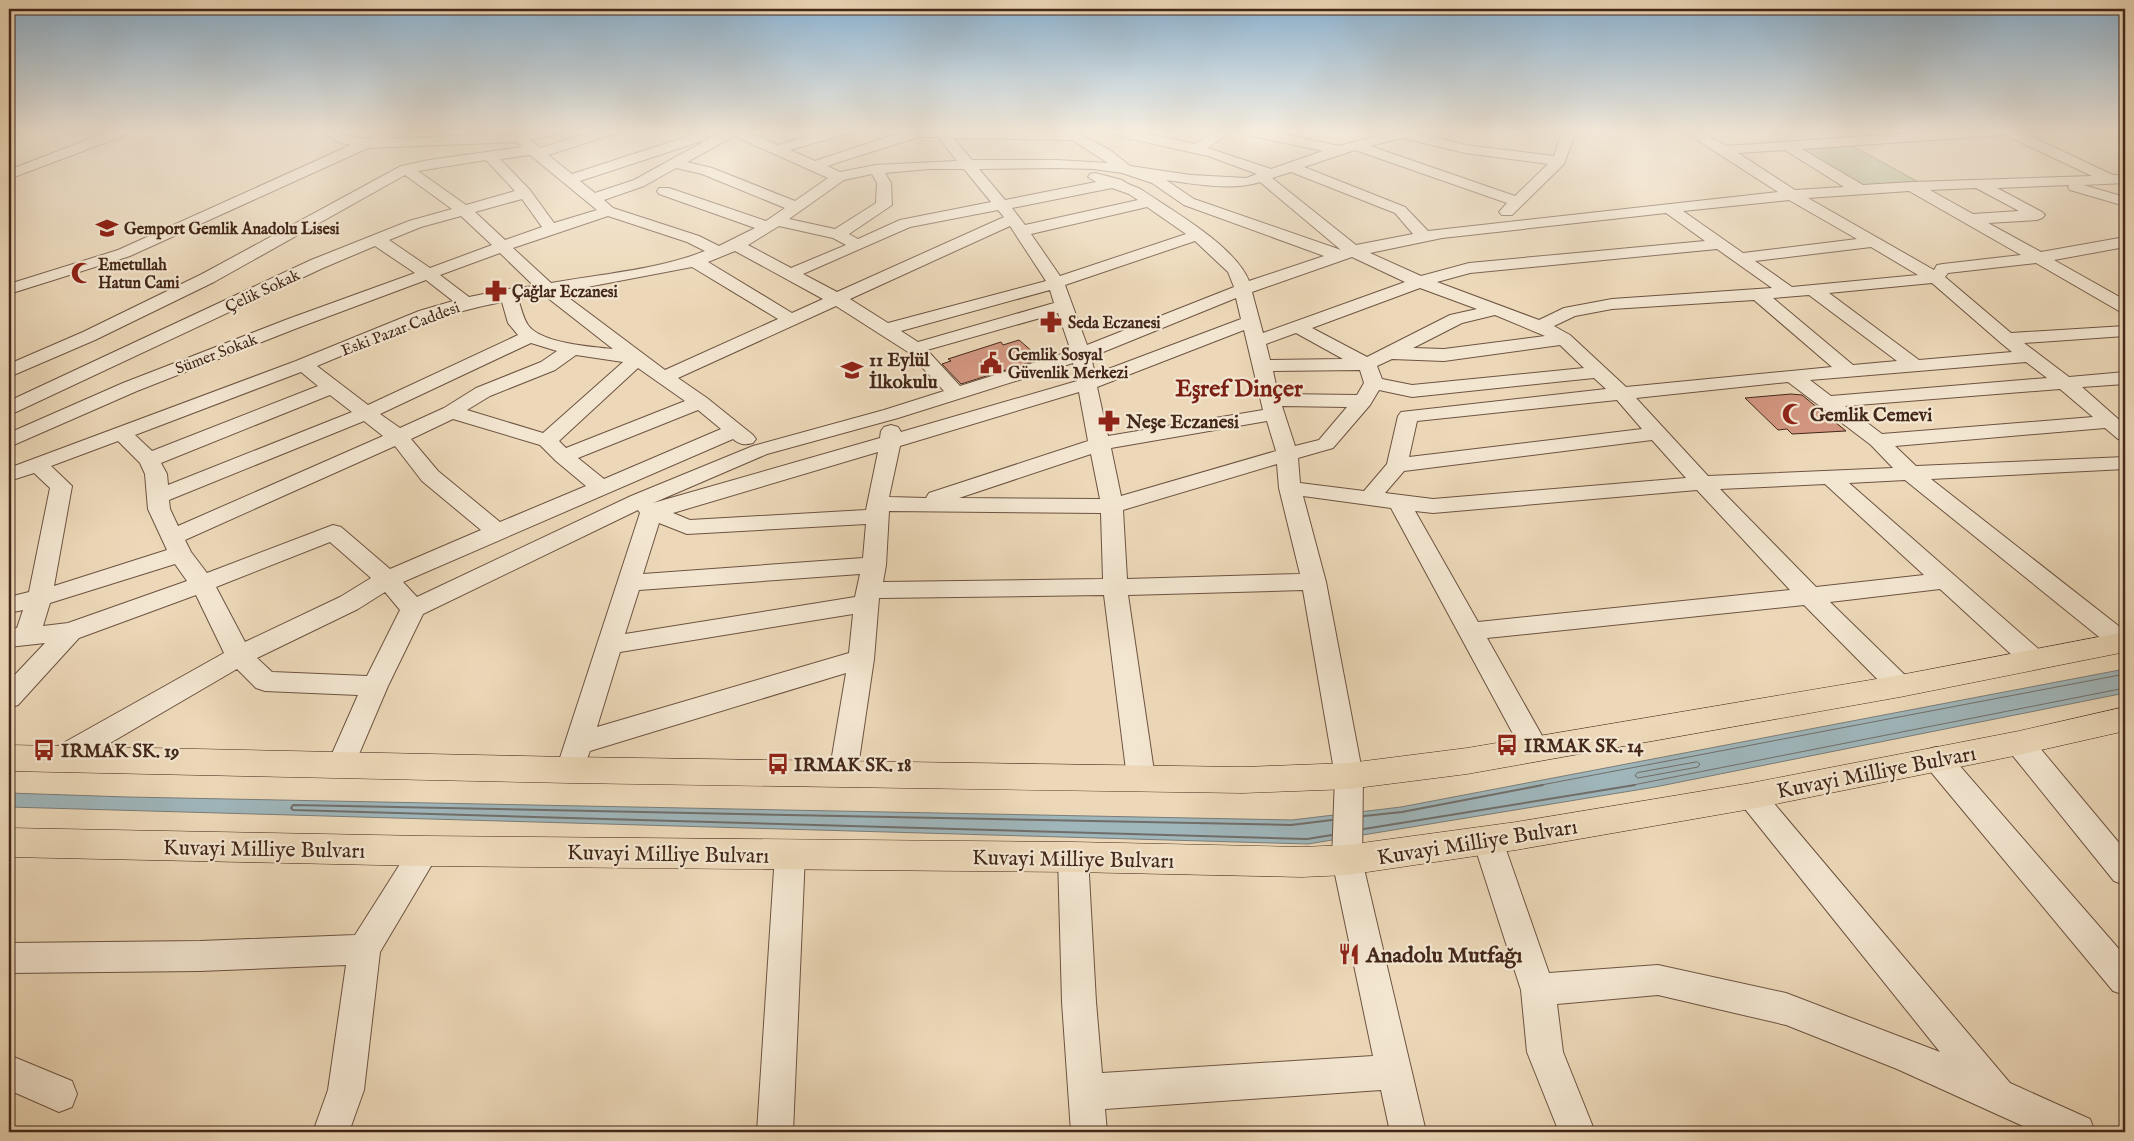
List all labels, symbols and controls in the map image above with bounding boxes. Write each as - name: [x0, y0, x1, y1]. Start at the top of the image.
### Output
- school or university icon: Gemport Gemlik Anadolu Lisesi: [94, 215, 120, 241]
- place label: Gemport Gemlik Anadolu Lisesi: [124, 220, 340, 240]
- place label: Emetullah Hatun Cami: [98, 256, 180, 294]
- mosque icon: Emetullah Hatun Cami: [69, 260, 95, 286]
- street label: Çelik Sokak: [222, 266, 304, 318]
- pharmacy icon: Çağlar Eczanesi: [483, 278, 509, 304]
- place label: Çağlar Eczanesi: [512, 283, 618, 303]
- street label: Eski Pazar Caddesi: [339, 298, 463, 362]
- pharmacy icon: Seda Eczanesi: [1038, 309, 1064, 335]
- place label: Seda Eczanesi: [1068, 314, 1161, 334]
- street label: Sümer Sokak: [173, 330, 261, 380]
- place label: Gemlik Sosyal Güvenlik Merkezi: [1008, 346, 1129, 384]
- place label: 11 Eylül İlkokulu: [869, 349, 938, 395]
- public building icon: Gemlik Sosyal Güvenlik Merkezi: [978, 350, 1004, 376]
- school or university icon: 11 Eylül İlkokulu: [839, 357, 865, 383]
- district label: Eşref Dinçer: [1175, 374, 1303, 405]
- mosque icon: Gemlik Cemevi: [1780, 401, 1806, 427]
- place label: Gemlik Cemevi: [1810, 404, 1932, 428]
- pharmacy icon: Neşe Eczanesi: [1096, 408, 1122, 434]
- place label: Neşe Eczanesi: [1125, 411, 1239, 435]
- bus stop icon: IRMAK SK. 14: [1494, 732, 1520, 758]
- place label: IRMAK SK. 14: [1524, 735, 1644, 759]
- bus stop icon: IRMAK SK. 19: [31, 737, 57, 763]
- place label: IRMAK SK. 19: [61, 740, 179, 764]
- street label: Kuvayi Milliye Bulvarı: [1774, 740, 1979, 806]
- bus stop icon: IRMAK SK. 18: [765, 751, 791, 777]
- place label: IRMAK SK. 18: [794, 754, 912, 778]
- street label: Kuvayi Milliye Bulvarı: [1375, 813, 1580, 873]
- street label: Kuvayi Milliye Bulvarı: [162, 834, 366, 866]
- street label: Kuvayi Milliye Bulvarı: [566, 839, 770, 871]
- street label: Kuvayi Milliye Bulvarı: [971, 844, 1175, 876]
- restaurant icon: Anadolu Mutfağı: [1336, 941, 1362, 967]
- place label: Anadolu Mutfağı: [1365, 942, 1523, 970]

